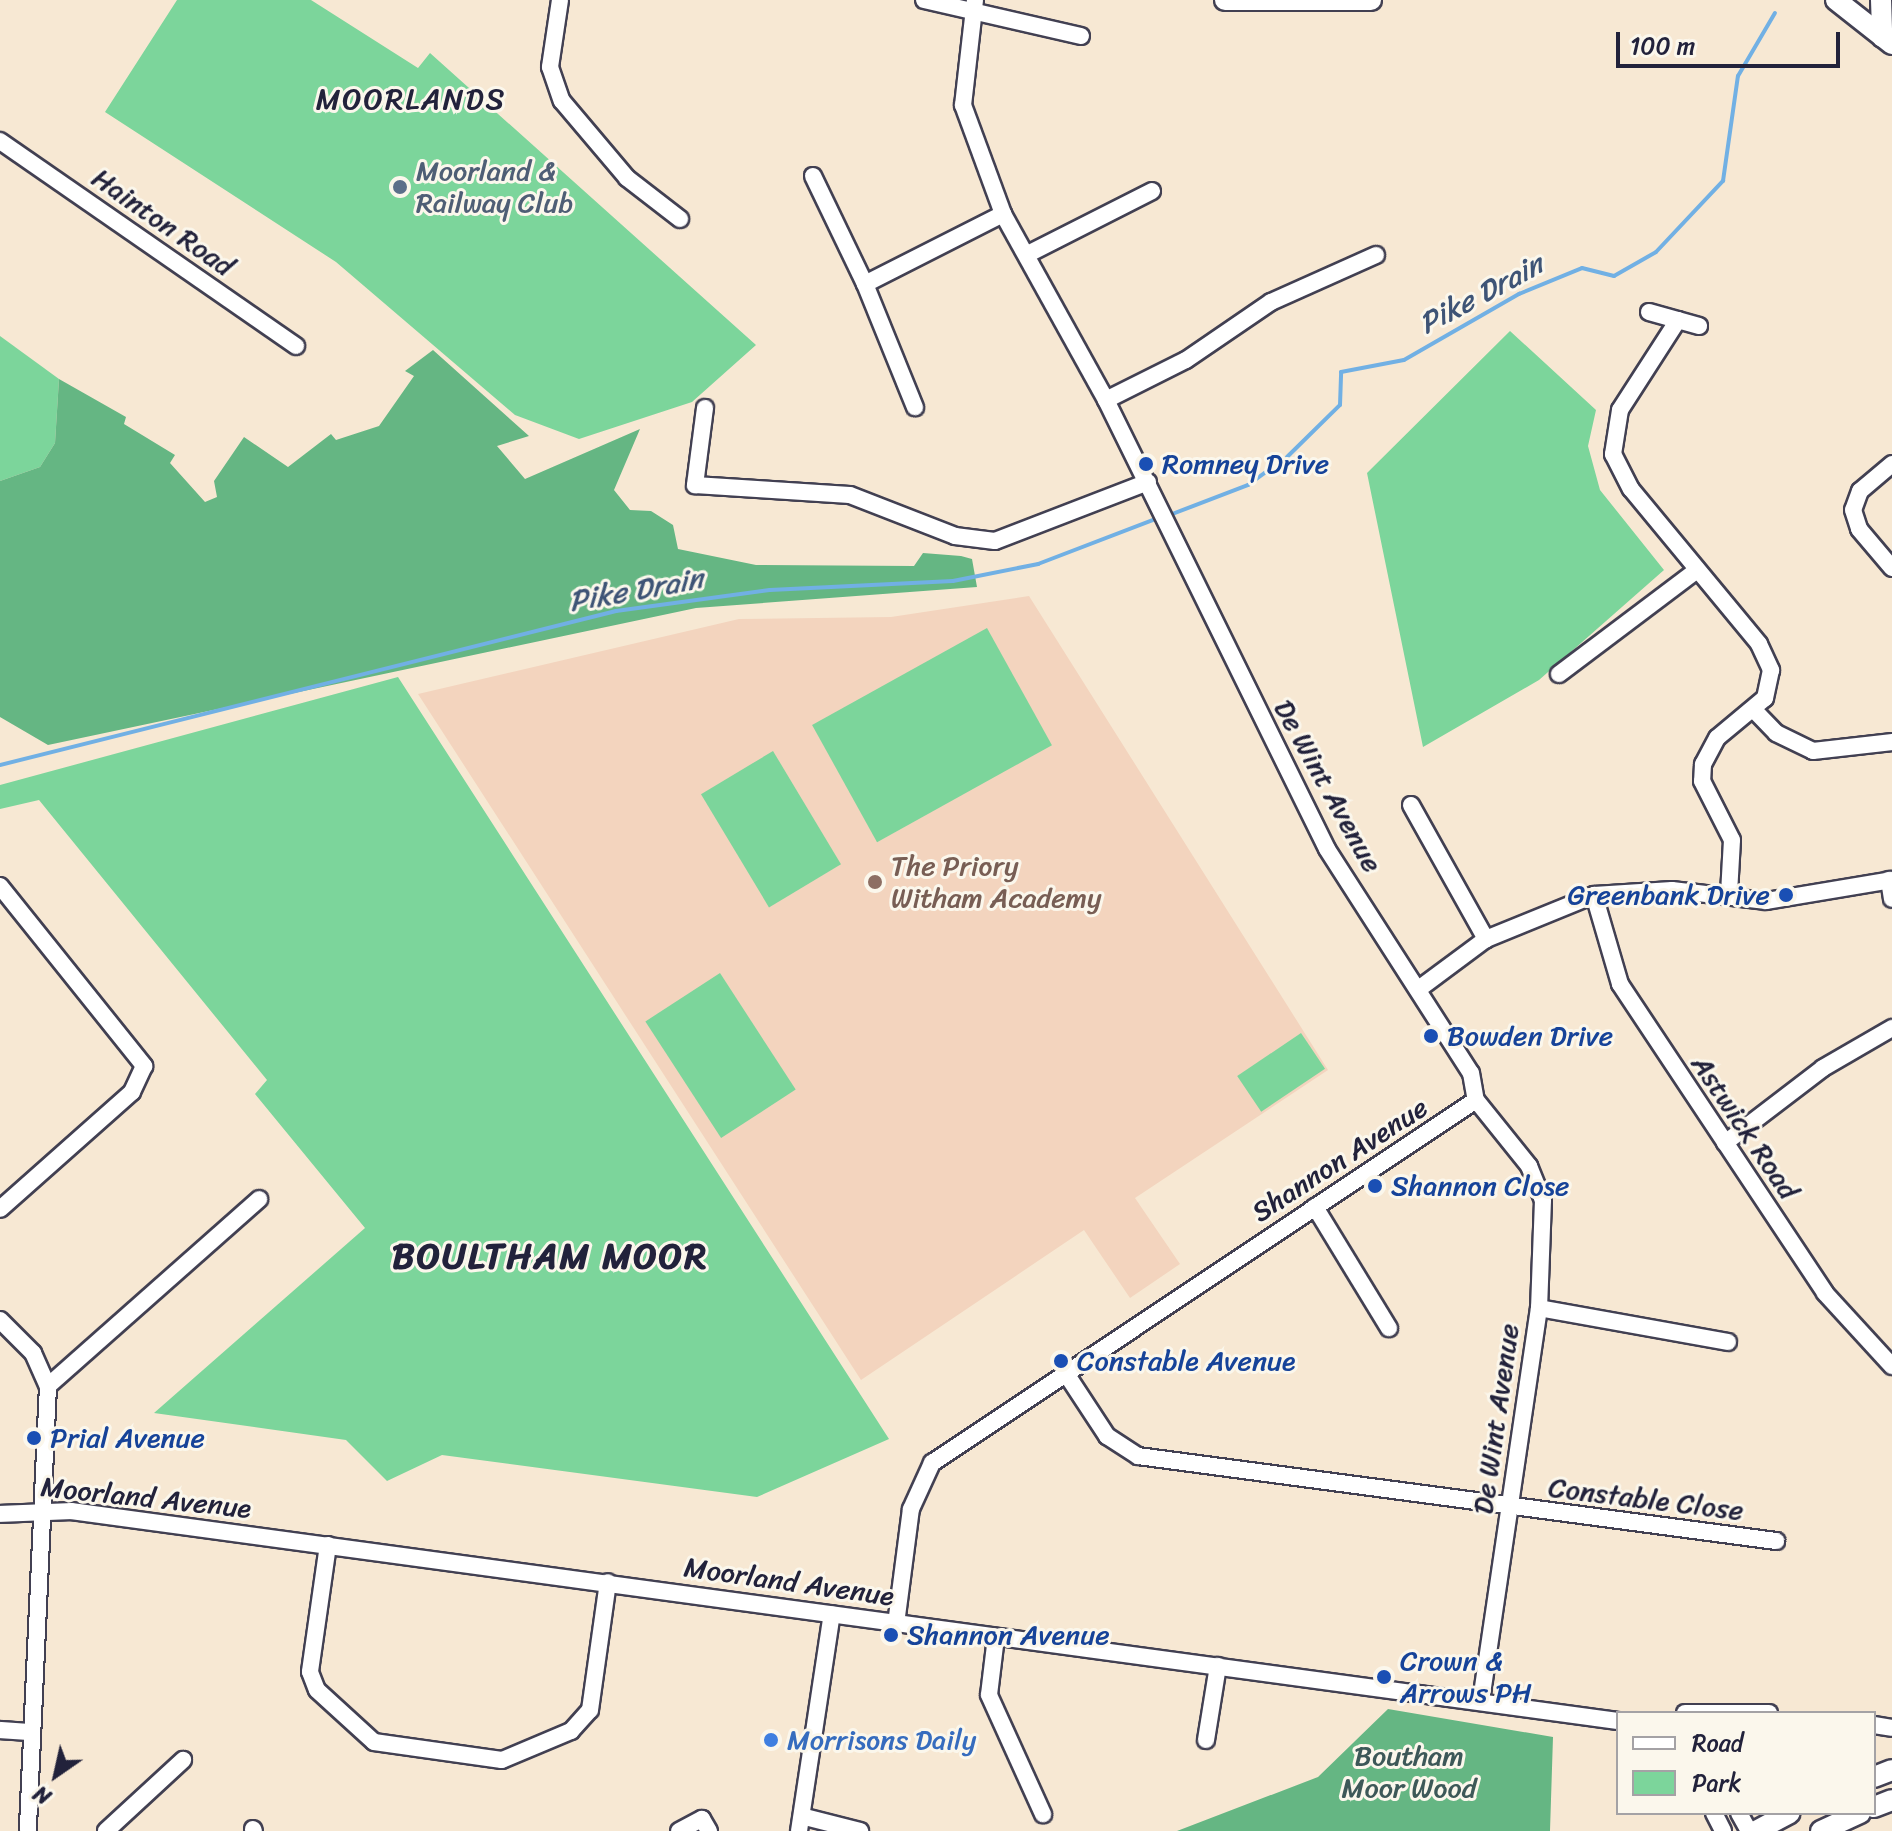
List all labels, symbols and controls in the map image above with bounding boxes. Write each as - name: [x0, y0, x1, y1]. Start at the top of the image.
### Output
- scale bar: [1620, 16, 1844, 66]
- text: 100 m: [1630, 25, 1695, 67]
- district label: MOORLANDS: [317, 81, 505, 117]
- place label: Moorland & Railway Club: [416, 154, 573, 220]
- street label: Hainton Road: [86, 161, 240, 283]
- marker: Moorland & Railway Club: [391, 178, 409, 196]
- water label: Pike Drain: [1413, 246, 1549, 342]
- place label: Romney Drive: [1162, 447, 1329, 481]
- marker: Romney Drive: [1137, 455, 1155, 473]
- water label: Pike Drain: [566, 561, 706, 619]
- street label: De Wint Avenue: [1267, 694, 1389, 878]
- place label: The Priory Witham Academy: [891, 849, 1102, 915]
- marker: The Priory Witham Academy: [866, 873, 884, 891]
- place label: Greenbank Drive: [1568, 878, 1770, 912]
- marker: Greenbank Drive: [1777, 886, 1795, 904]
- place label: Bowden Drive: [1447, 1019, 1613, 1053]
- marker: Bowden Drive: [1422, 1027, 1440, 1045]
- street label: Astwick Road: [1684, 1049, 1806, 1205]
- street label: Shannon Avenue: [1246, 1091, 1434, 1229]
- place label: Shannon Close: [1391, 1169, 1571, 1203]
- marker: Shannon Close: [1366, 1177, 1384, 1195]
- district label: BOULTHAM MOOR: [392, 1235, 708, 1279]
- street label: De Wint Avenue: [1466, 1322, 1526, 1516]
- place label: Constable Avenue: [1077, 1344, 1296, 1378]
- marker: Constable Avenue: [1052, 1352, 1070, 1370]
- place label: Prial Avenue: [50, 1421, 205, 1455]
- marker: Prial Avenue: [25, 1429, 43, 1447]
- street label: Moorland Avenue: [39, 1470, 253, 1526]
- street label: Constable Close: [1547, 1470, 1745, 1528]
- street label: Moorland Avenue: [682, 1551, 896, 1613]
- place label: Shannon Avenue: [907, 1618, 1110, 1652]
- marker: Shannon Avenue: [882, 1626, 900, 1644]
- place label: Crown & Arrows PH: [1400, 1644, 1532, 1710]
- marker: Crown & Arrows PH: [1375, 1668, 1393, 1686]
- legend: [1616, 1711, 1876, 1815]
- text: Road: [1692, 1722, 1743, 1764]
- place label: Morrisons Daily: [787, 1723, 976, 1757]
- marker: Morrisons Daily: [762, 1731, 780, 1749]
- north arrow: [16, 1735, 96, 1815]
- park label: Boutham Moor Wood: [1342, 1739, 1476, 1805]
- text: Park: [1692, 1762, 1741, 1804]
- text: N: [25, 1775, 60, 1816]

